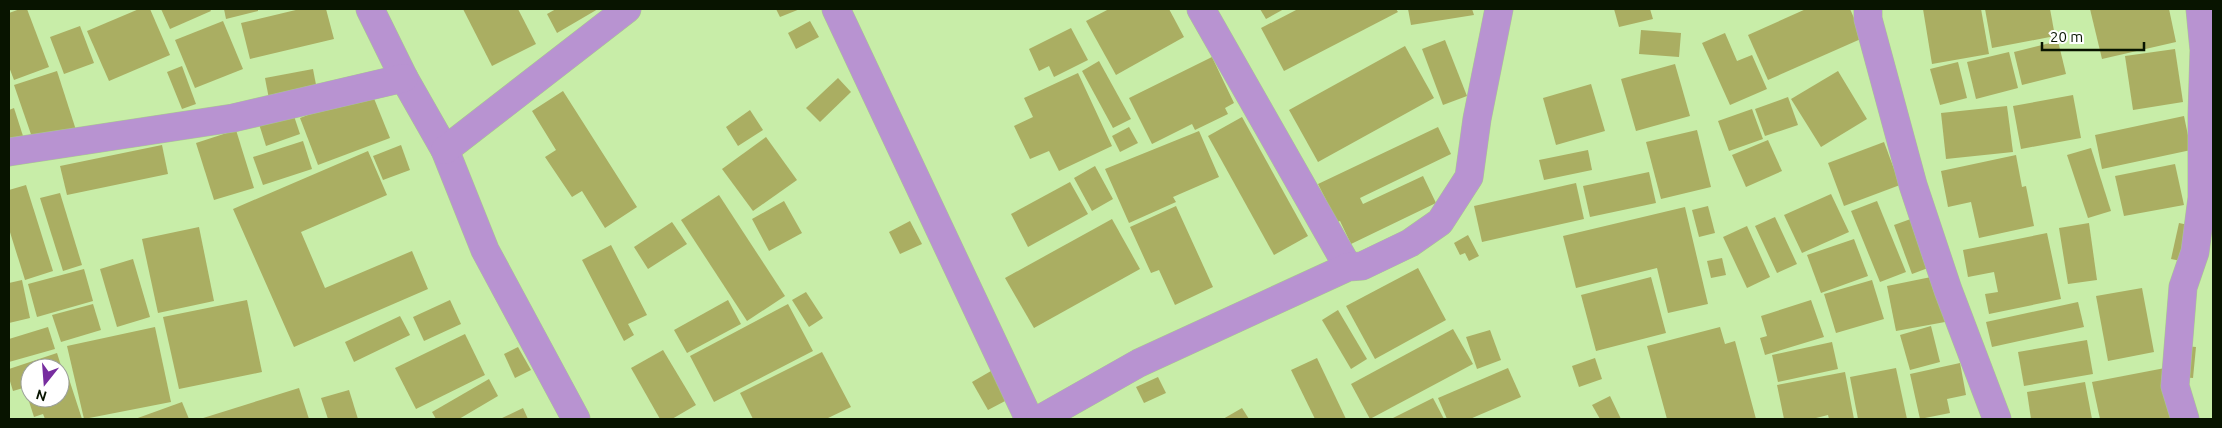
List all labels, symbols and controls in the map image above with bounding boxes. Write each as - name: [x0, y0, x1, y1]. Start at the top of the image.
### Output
- scale bar: [2042, 20, 2144, 52]
- text: 20 m: [2050, 28, 2083, 45]
- north arrow: [20, 358, 70, 408]
- text: N: [34, 386, 49, 405]

